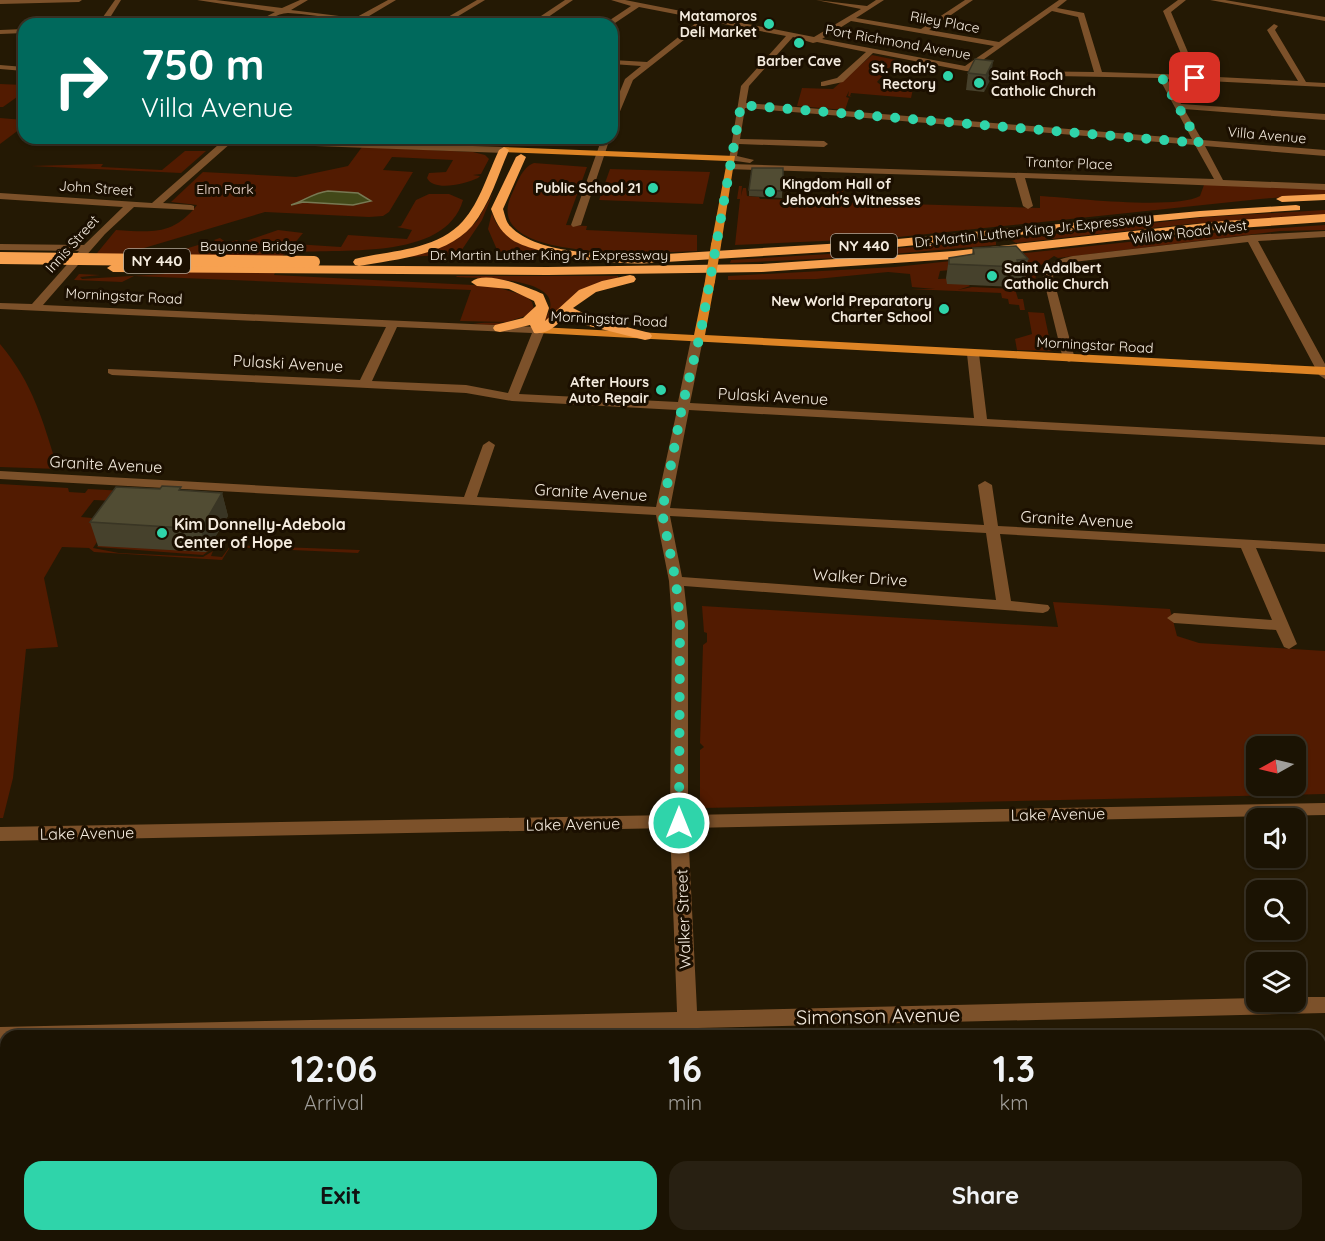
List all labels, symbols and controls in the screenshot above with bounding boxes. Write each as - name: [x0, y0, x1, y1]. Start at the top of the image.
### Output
- place label: Matamoros Deli Market: [679, 7, 757, 41]
- street label: Riley Place: [909, 7, 981, 37]
- marker: Matamoros Deli Market: [762, 17, 776, 31]
- street label: Port Richmond Avenue: [824, 20, 972, 64]
- marker: Barber Cave: [792, 36, 806, 50]
- text: 750 m: [141, 38, 265, 91]
- icon: right: [42, 42, 120, 120]
- place label: Barber Cave: [757, 52, 841, 70]
- pin: [1169, 52, 1220, 103]
- place label: St. Roch's Rectory: [871, 59, 936, 93]
- icon: arrive: [1178, 61, 1211, 94]
- place label: Saint Roch Catholic Church: [991, 66, 1096, 100]
- marker: St. Roch's Rectory: [941, 69, 955, 83]
- marker: Saint Roch Catholic Church: [972, 76, 986, 90]
- text: Villa Avenue: [141, 90, 293, 124]
- street label: Villa Avenue: [1227, 123, 1307, 147]
- street label: Trantor Place: [1025, 152, 1113, 174]
- place label: Kingdom Hall of Jehovah's Witnesses: [782, 175, 921, 209]
- street label: John Street: [58, 176, 134, 200]
- place label: Public School 21: [535, 179, 641, 197]
- park label: Elm Park: [196, 180, 254, 198]
- marker: Public School 21: [646, 181, 660, 195]
- marker: Kingdom Hall of Jehovah's Witnesses: [763, 185, 777, 199]
- street label: Dr. Martin Luther King Jr. Expressway: [914, 209, 1152, 251]
- street label: Innis Street: [41, 211, 103, 277]
- street label: Willow Road West: [1130, 216, 1248, 248]
- road number: NY 440: [831, 234, 897, 258]
- street label: Bayonne Bridge: [200, 237, 304, 255]
- street label: Dr. Martin Luther King Jr. Expressway: [430, 246, 668, 264]
- road number: NY 440: [124, 249, 190, 273]
- place label: Saint Adalbert Catholic Church: [1004, 259, 1109, 293]
- marker: Saint Adalbert Catholic Church: [985, 269, 999, 283]
- street label: Morningstar Road: [65, 284, 183, 308]
- place label: New World Preparatory Charter School: [771, 292, 932, 326]
- marker: New World Preparatory Charter School: [937, 302, 951, 316]
- street label: Morningstar Road: [550, 307, 668, 331]
- street label: Morningstar Road: [1036, 333, 1154, 357]
- street label: Pulaski Avenue: [232, 350, 344, 376]
- place label: After Hours Auto Repair: [569, 373, 649, 407]
- marker: After Hours Auto Repair: [654, 383, 668, 397]
- street label: Pulaski Avenue: [717, 383, 829, 409]
- street label: Granite Avenue: [49, 451, 163, 477]
- street label: Granite Avenue: [534, 479, 648, 505]
- street label: Granite Avenue: [1020, 506, 1134, 532]
- place label: Kim Donnelly-Adebola Center of Hope: [174, 514, 346, 552]
- marker: Kim Donnelly-Adebola Center of Hope: [155, 526, 169, 540]
- street label: Walker Drive: [812, 564, 908, 590]
- north arrow: [1246, 736, 1306, 796]
- map controls: [1246, 736, 1306, 1012]
- position arrow: [647, 791, 711, 855]
- street label: Lake Avenue: [1011, 803, 1105, 825]
- button: sound: [1246, 808, 1306, 868]
- street label: Lake Avenue: [526, 813, 620, 835]
- street label: Lake Avenue: [40, 822, 134, 844]
- street label: Walker Street: [671, 869, 695, 969]
- button: search: [1246, 880, 1306, 940]
- button: layers: [1246, 952, 1306, 1012]
- street label: Simonson Avenue: [796, 1002, 960, 1029]
- text: 12:06: [291, 1046, 377, 1091]
- text: 16: [668, 1046, 702, 1091]
- text: 1.3: [993, 1046, 1035, 1091]
- text: Arrival: [304, 1090, 364, 1115]
- text: min: [668, 1090, 702, 1115]
- text: km: [1000, 1090, 1028, 1115]
- button: Exit: [24, 1161, 657, 1230]
- button: Share: [669, 1161, 1302, 1230]

